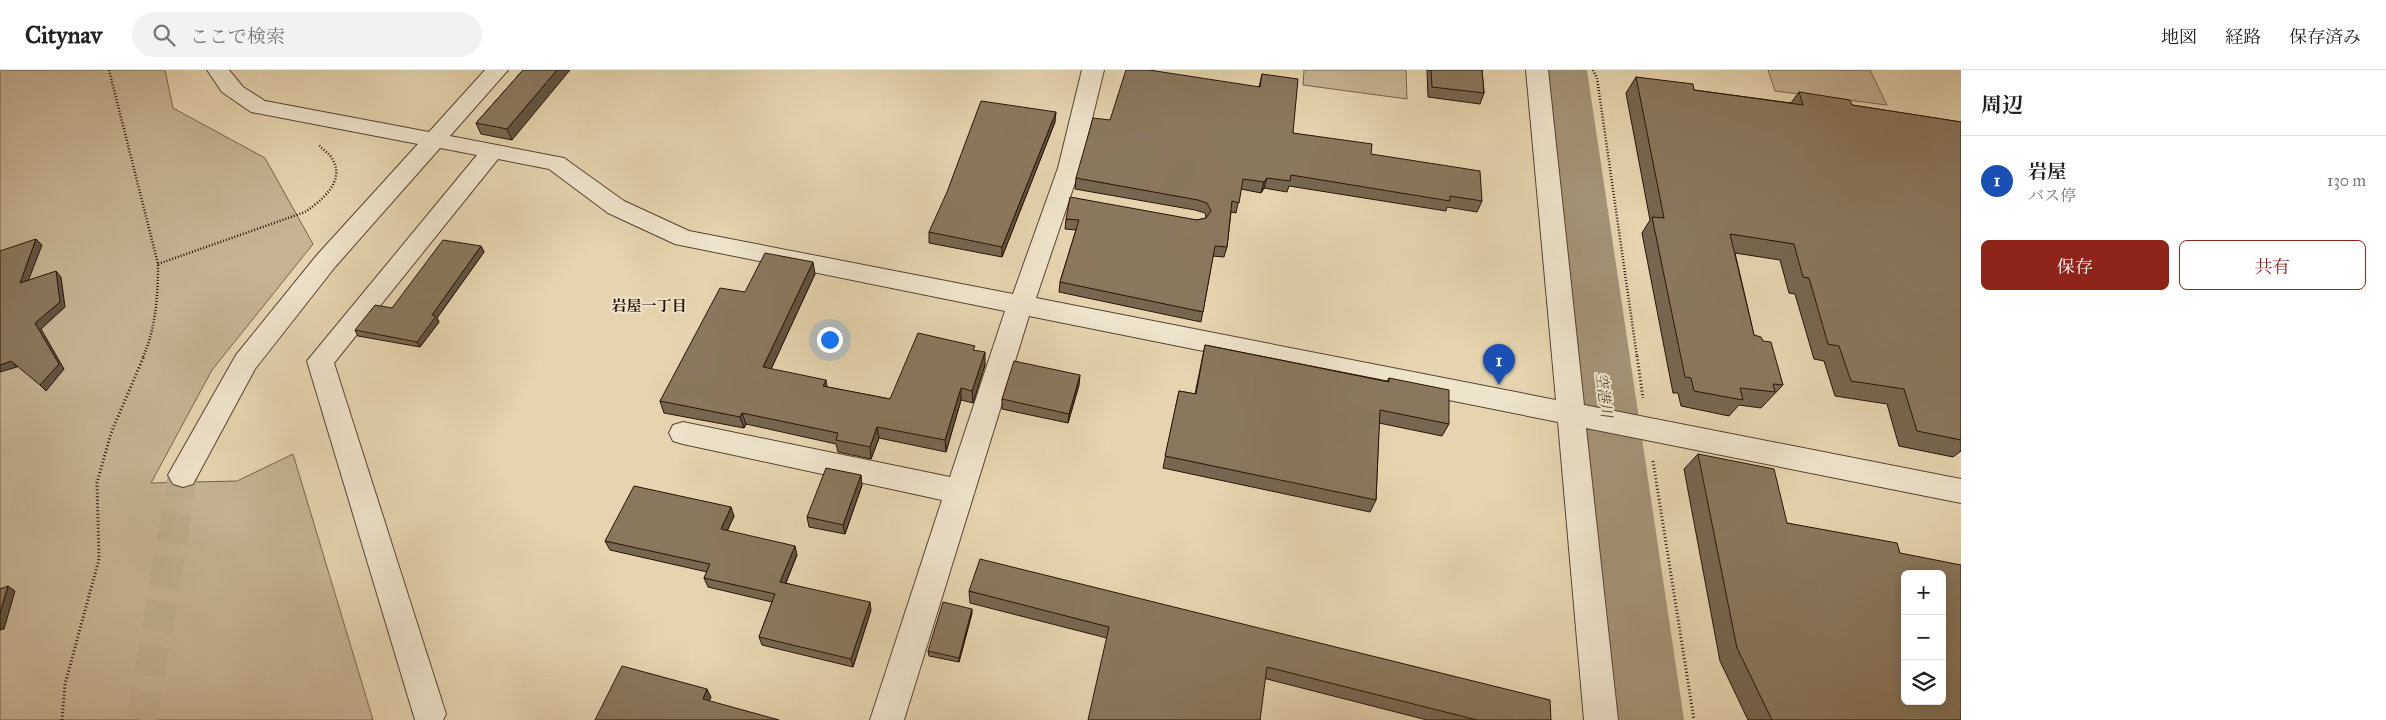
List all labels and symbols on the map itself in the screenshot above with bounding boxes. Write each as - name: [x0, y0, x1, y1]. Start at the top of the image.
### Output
- district label: 岩屋一丁目: [611, 297, 687, 315]
- your location: [817, 327, 843, 353]
- pin: 1: [1483, 344, 1515, 385]
- water label: 空港川: [1592, 372, 1616, 420]

